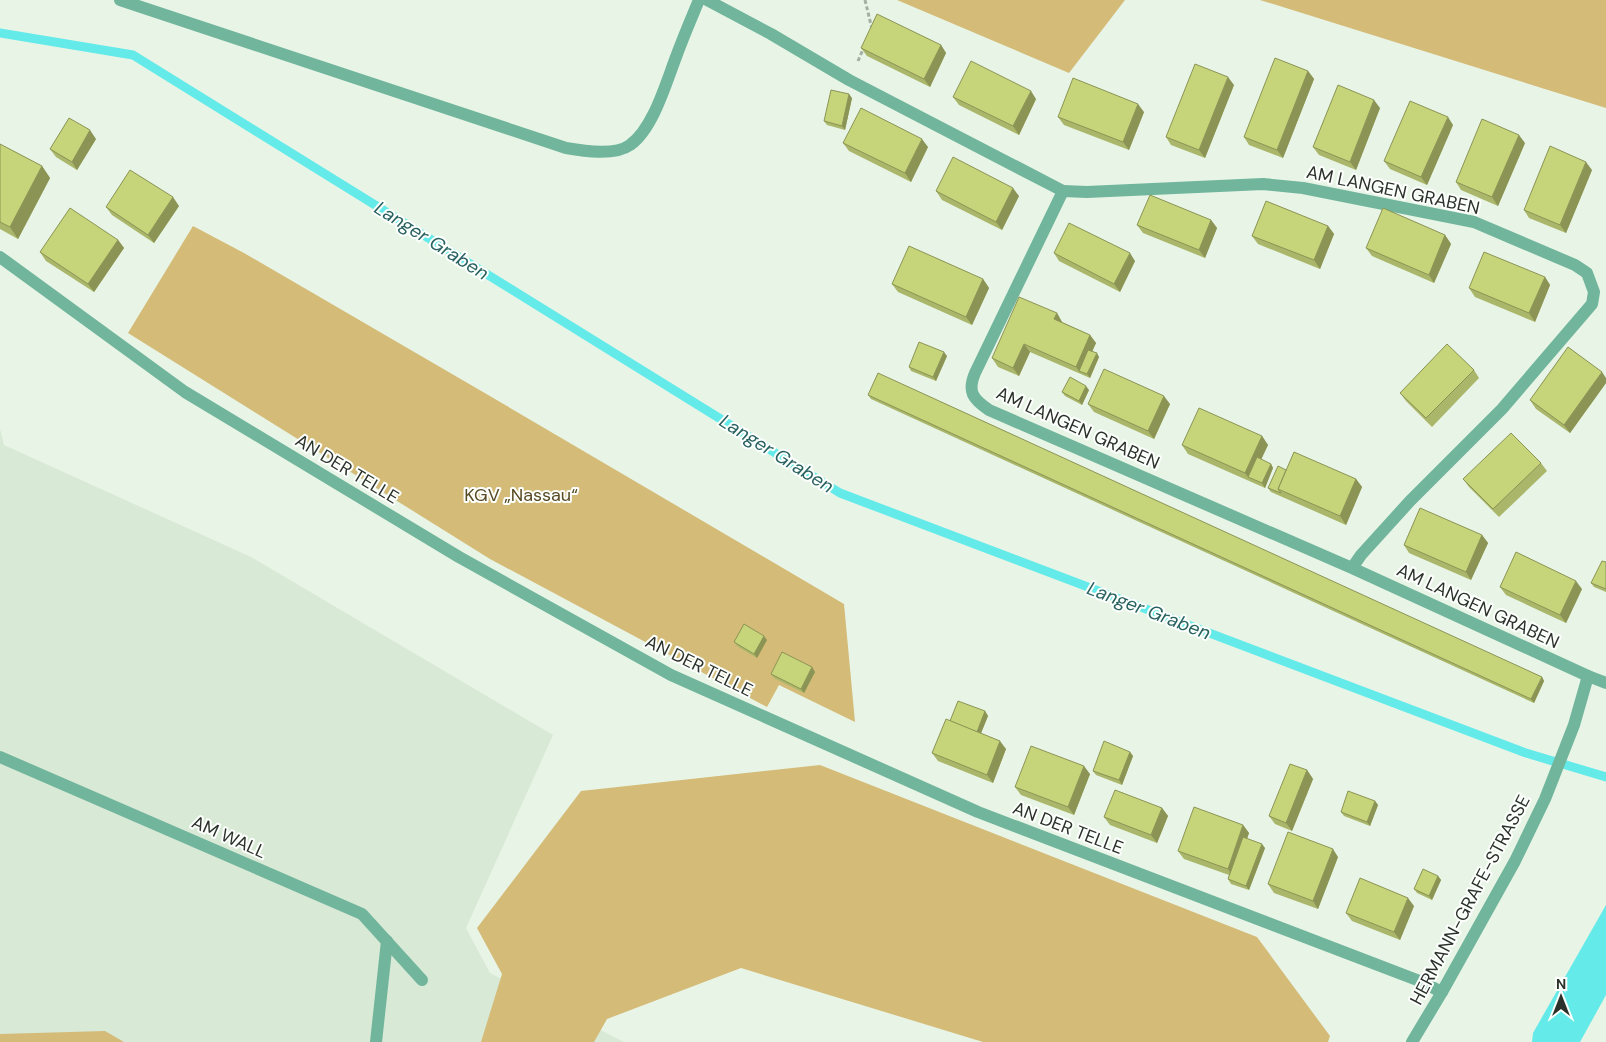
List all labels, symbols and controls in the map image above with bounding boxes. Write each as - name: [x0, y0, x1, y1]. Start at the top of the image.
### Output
- street label: AM LANGEN GRABEN: [1304, 160, 1482, 220]
- water label: Langer Graben: [370, 195, 494, 286]
- street label: AM LANGEN GRABEN: [992, 381, 1164, 475]
- water label: Langer Graben: [715, 408, 839, 499]
- street label: AN DER TELLE: [291, 429, 403, 509]
- park label: KGV „Nassau“: [464, 483, 578, 507]
- street label: AM LANGEN GRABEN: [1393, 558, 1563, 654]
- water label: Langer Graben: [1083, 575, 1214, 646]
- street label: AN DER TELLE: [641, 630, 757, 702]
- street label: HERMANN-GRAFE-STRASSE: [1404, 791, 1536, 1009]
- street label: AN DER TELLE: [1009, 796, 1127, 860]
- street label: AM WALL: [188, 810, 270, 864]
- north arrow: [1536, 972, 1586, 1022]
- text: N: [1556, 975, 1566, 993]

